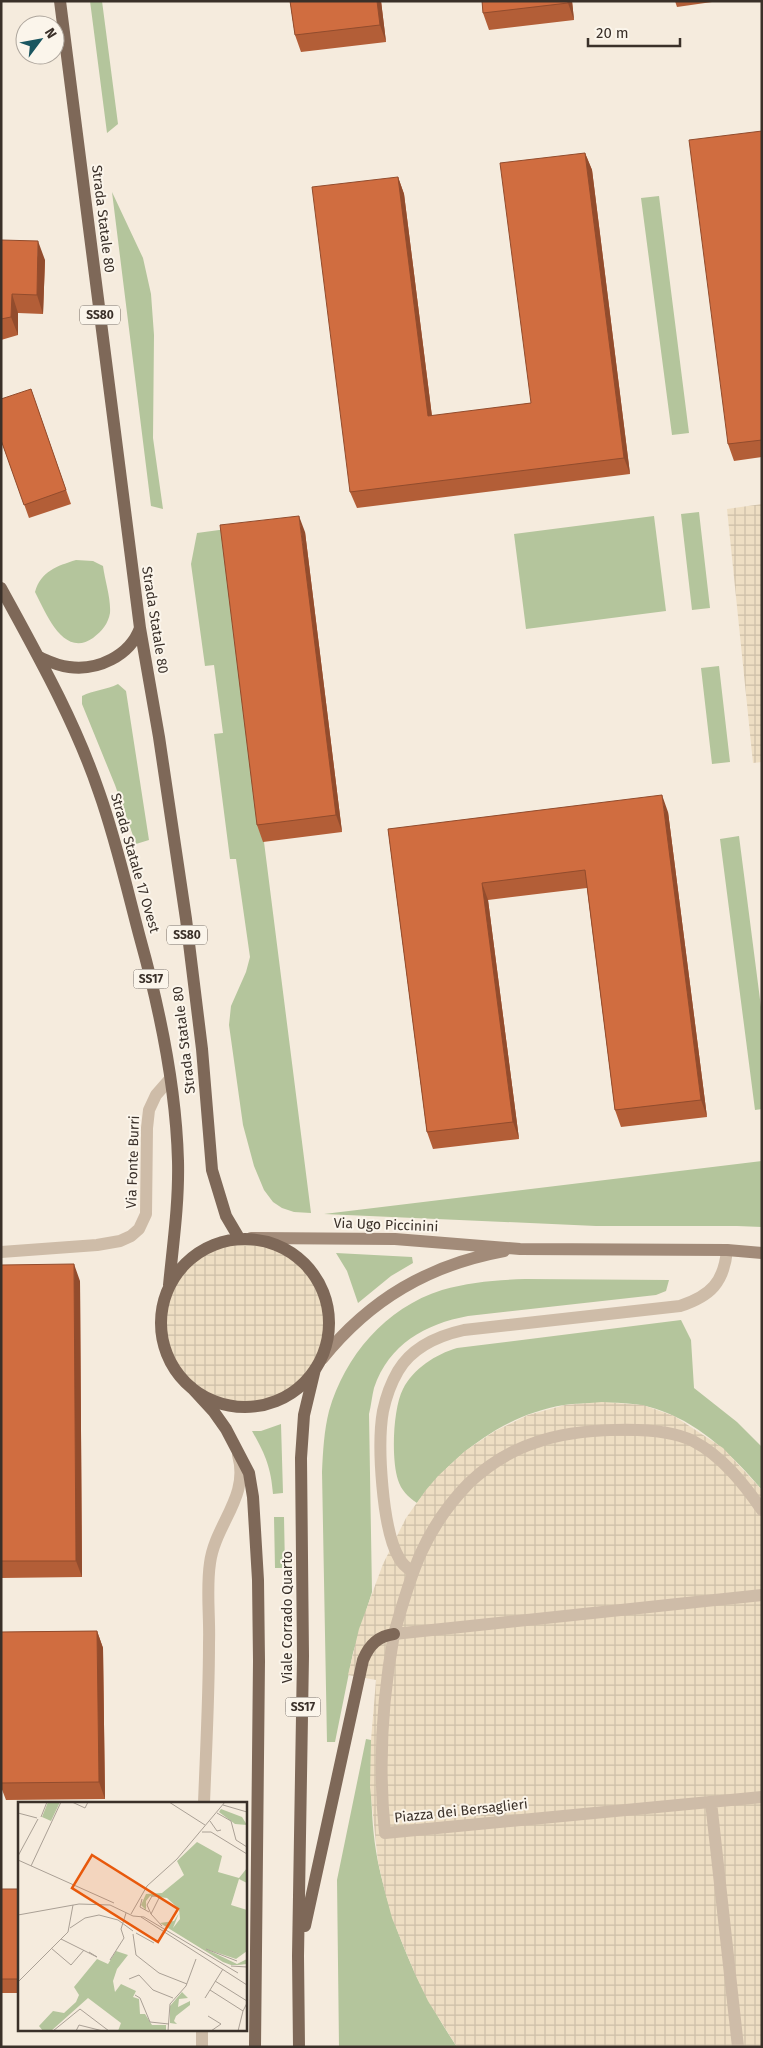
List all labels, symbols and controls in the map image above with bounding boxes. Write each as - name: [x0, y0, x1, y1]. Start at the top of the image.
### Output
- north arrow: [15, 15, 65, 65]
- scale bar: [588, 15, 680, 47]
- text: 20 m: [596, 24, 629, 42]
- text: N: [41, 25, 60, 42]
- street label: Strada Statale 80: [88, 164, 118, 274]
- road number: SS80: [80, 306, 120, 324]
- street label: Strada Statale 80: [138, 565, 172, 675]
- street label: Strada Statale 17 Ovest: [107, 791, 163, 936]
- road number: SS80: [167, 926, 207, 944]
- road number: SS17: [134, 970, 168, 989]
- street label: Strada Statale 80: [169, 985, 199, 1095]
- street label: Via Fonte Burri: [123, 1115, 143, 1209]
- street label: Via Ugo Piccinini: [333, 1215, 439, 1235]
- street label: Viale Corrado Quarto: [279, 1551, 296, 1683]
- road number: SS17: [286, 1698, 320, 1716]
- street label: Piazza dei Bersaglieri: [393, 1796, 529, 1826]
- inset map: [18, 1802, 246, 2030]

